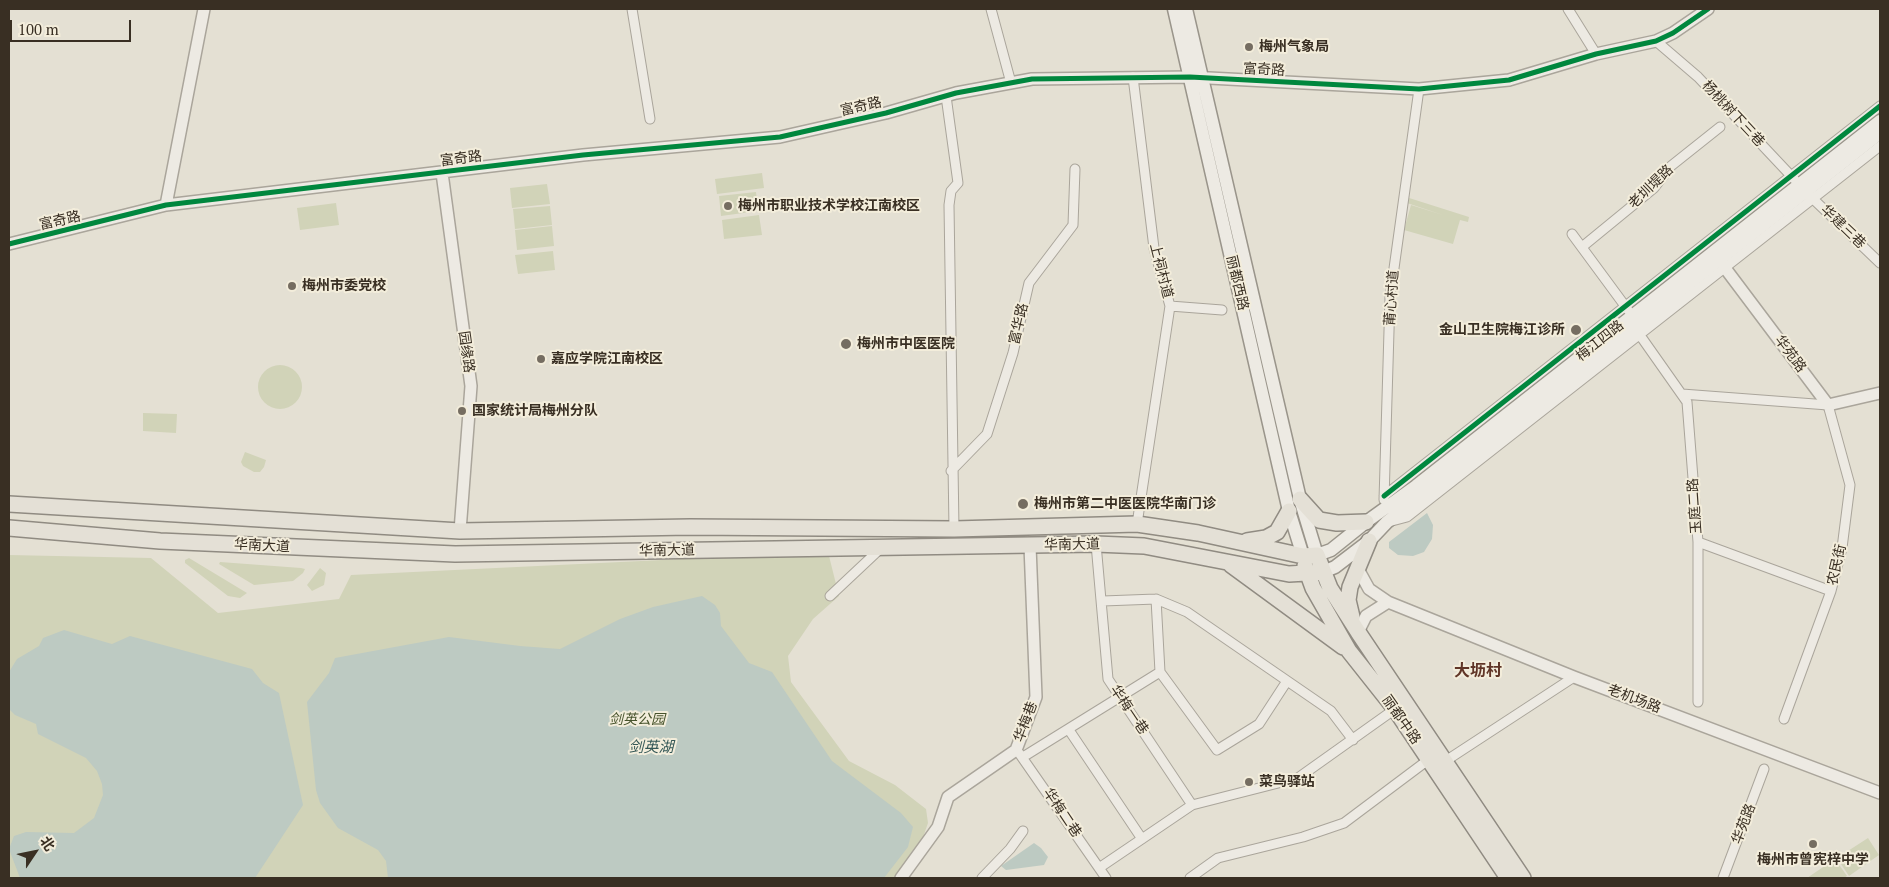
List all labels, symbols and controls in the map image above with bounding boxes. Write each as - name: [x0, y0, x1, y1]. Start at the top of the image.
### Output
- scale bar: [12, 10, 134, 42]
- text: 100 m: [18, 19, 59, 39]
- place label: 梅州气象局: [1259, 39, 1329, 55]
- marker: 梅州气象局: [1243, 41, 1255, 53]
- street label: 富奇路: [1243, 61, 1285, 79]
- street label: 杨桃树下三巷: [1698, 78, 1768, 150]
- street label: 富奇路: [839, 94, 883, 120]
- street label: 富奇路: [439, 148, 483, 170]
- street label: 老圳堤路: [1625, 162, 1677, 212]
- place label: 梅州市职业技术学校江南校区: [738, 198, 920, 214]
- marker: 梅州市职业技术学校江南校区: [722, 200, 734, 212]
- street label: 华建三巷: [1817, 202, 1869, 252]
- street label: 富奇路: [38, 208, 82, 234]
- street label: 上祠村道: [1146, 242, 1176, 300]
- street label: 丽都西路: [1223, 254, 1251, 312]
- street label: 莆心村道: [1382, 269, 1402, 327]
- place label: 梅州市委党校: [302, 278, 386, 294]
- marker: 梅州市委党校: [286, 280, 298, 292]
- street label: 富华路: [1006, 302, 1032, 346]
- street label: 梅江四路: [1573, 317, 1627, 365]
- place label: 金山卫生院梅江诊所: [1439, 322, 1565, 338]
- marker: 金山卫生院梅江诊所: [1569, 323, 1583, 337]
- street label: 园缘路: [455, 330, 477, 374]
- street label: 华苑路: [1771, 332, 1809, 376]
- place label: 梅州市中医医院: [857, 336, 955, 352]
- marker: 梅州市中医医院: [839, 337, 853, 351]
- place label: 嘉应学院江南校区: [551, 351, 663, 367]
- marker: 嘉应学院江南校区: [535, 353, 547, 365]
- place label: 国家统计局梅州分队: [472, 403, 598, 419]
- marker: 国家统计局梅州分队: [456, 405, 468, 417]
- street label: 玉庭二路: [1685, 477, 1705, 535]
- place label: 梅州市第二中医医院华南门诊: [1034, 496, 1216, 512]
- marker: 梅州市第二中医医院华南门诊: [1016, 497, 1030, 511]
- street label: 华南大道: [234, 536, 290, 556]
- street label: 华南大道: [1044, 536, 1100, 554]
- street label: 华南大道: [639, 542, 695, 560]
- street label: 农民街: [1824, 543, 1850, 587]
- district label: 大坜村: [1454, 661, 1502, 681]
- street label: 老机场路: [1605, 681, 1663, 717]
- street label: 华梅一巷: [1106, 682, 1152, 738]
- street label: 丽都中路: [1378, 692, 1424, 748]
- street label: 华梅巷: [1011, 699, 1041, 745]
- park label: 剑英公园: [609, 712, 665, 728]
- water label: 剑英湖: [629, 739, 673, 757]
- place label: 菜鸟驿站: [1259, 774, 1315, 790]
- marker: 菜鸟驿站: [1243, 776, 1255, 788]
- street label: 华梅二巷: [1039, 785, 1085, 841]
- street label: 华苑路: [1729, 801, 1759, 847]
- north arrow: [10, 827, 60, 877]
- text: 北: [36, 832, 60, 854]
- marker: 梅州市曾宪梓中学: [1807, 838, 1819, 850]
- place label: 梅州市曾宪梓中学: [1757, 852, 1869, 868]

